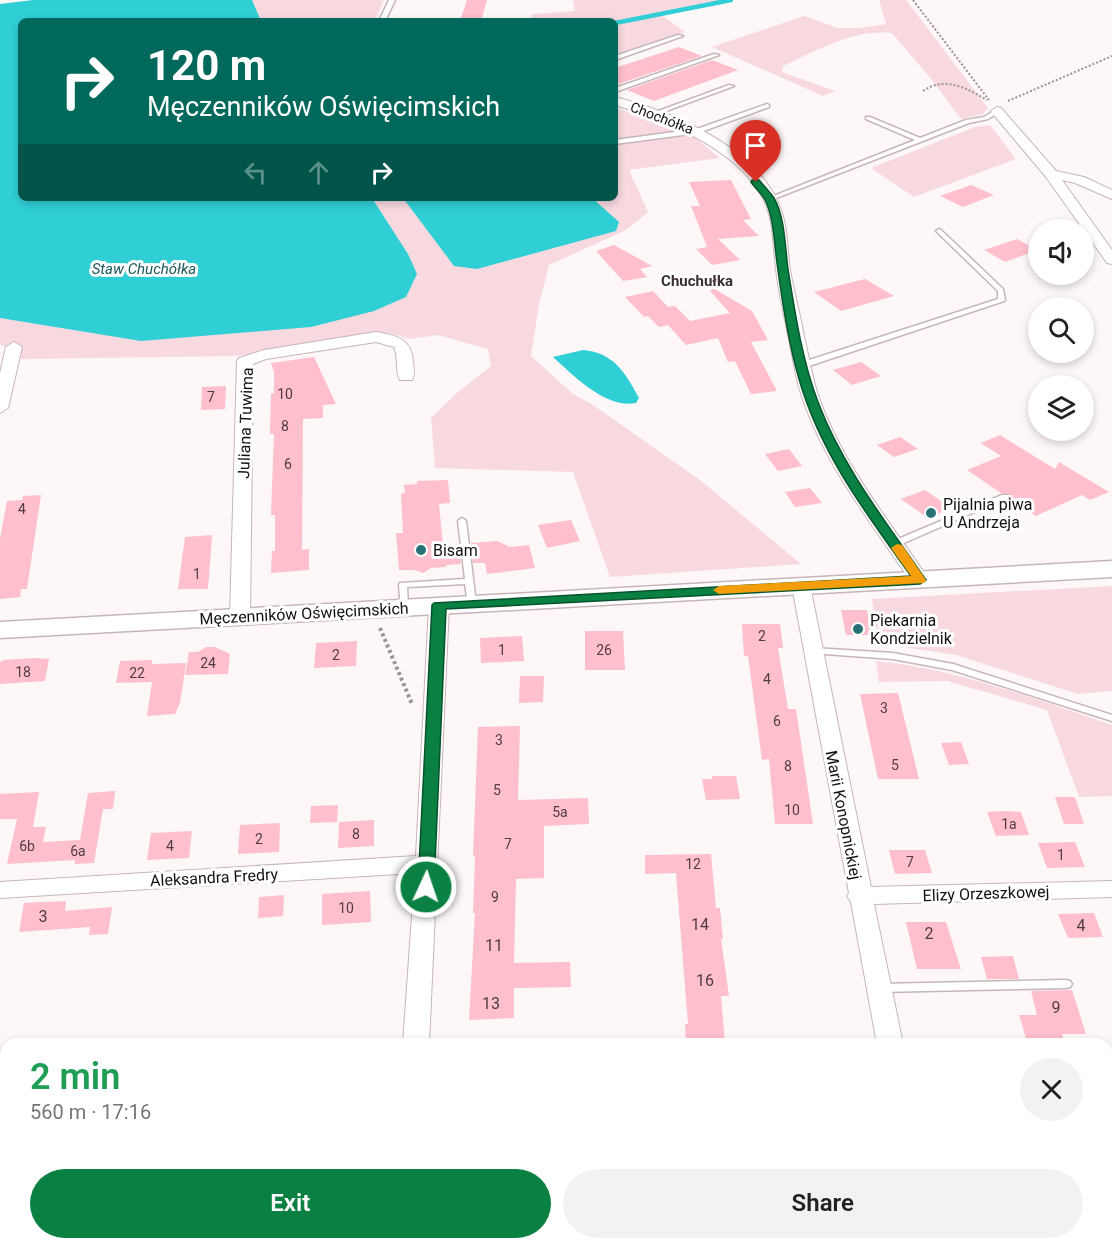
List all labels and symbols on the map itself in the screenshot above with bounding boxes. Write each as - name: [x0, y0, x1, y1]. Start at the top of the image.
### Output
- street label: Chochółka: [628, 99, 696, 137]
- pin: [730, 120, 781, 182]
- water label: Staw Chuchółka: [92, 260, 196, 278]
- district label: Chuchułka: [661, 272, 733, 290]
- street label: Juliana Tuwima: [234, 367, 257, 479]
- house number: 10: [277, 386, 293, 402]
- house number: 7: [207, 389, 215, 405]
- house number: 8: [281, 418, 289, 434]
- house number: 6: [284, 456, 292, 472]
- place label: Pijalnia piwa U Andrzeja: [943, 495, 1032, 532]
- house number: 4: [18, 501, 26, 517]
- marker: Pijalnia piwa U Andrzeja: [924, 506, 938, 520]
- place label: Bisam: [433, 541, 478, 560]
- marker: Bisam: [414, 543, 428, 557]
- house number: 1: [193, 566, 201, 582]
- street label: Męczenników Oświęcimskich: [199, 599, 409, 628]
- place label: Piekarnia Kondzielnik: [870, 611, 953, 648]
- marker: Piekarnia Kondzielnik: [851, 622, 865, 636]
- house number: 2: [758, 628, 766, 644]
- house number: 1: [498, 642, 506, 658]
- house number: 26: [596, 642, 612, 658]
- house number: 2: [332, 647, 340, 663]
- house number: 24: [200, 655, 216, 671]
- house number: 18: [15, 664, 31, 680]
- house number: 22: [129, 665, 145, 681]
- house number: 4: [763, 671, 771, 687]
- house number: 3: [880, 700, 888, 716]
- house number: 6: [773, 713, 781, 729]
- house number: 3: [495, 732, 503, 748]
- street label: Marii Konopnickiej: [822, 749, 865, 881]
- house number: 5: [891, 757, 899, 773]
- house number: 8: [784, 758, 792, 774]
- house number: 5: [493, 782, 501, 798]
- house number: 10: [784, 802, 800, 818]
- house number: 5a: [552, 804, 568, 820]
- house number: 1a: [1001, 816, 1017, 832]
- house number: 8: [352, 826, 360, 842]
- house number: 2: [255, 831, 263, 847]
- house number: 7: [504, 836, 512, 852]
- house number: 6b: [19, 838, 35, 854]
- house number: 4: [166, 838, 174, 854]
- house number: 6a: [70, 843, 86, 859]
- house number: 1: [1057, 847, 1065, 863]
- house number: 7: [906, 854, 914, 870]
- position arrow: [394, 855, 458, 919]
- house number: 12: [685, 856, 701, 872]
- street label: Aleksandra Fredry: [150, 865, 279, 890]
- street label: Elizy Orzeszkowej: [922, 882, 1050, 905]
- house number: 9: [491, 889, 499, 905]
- house number: 10: [338, 900, 354, 916]
- house number: 3: [39, 907, 48, 926]
- house number: 14: [691, 915, 709, 934]
- house number: 4: [1077, 916, 1086, 935]
- house number: 2: [925, 924, 934, 943]
- house number: 11: [485, 936, 503, 955]
- house number: 16: [696, 971, 714, 990]
- house number: 13: [482, 994, 500, 1013]
- house number: 9: [1052, 998, 1061, 1017]

